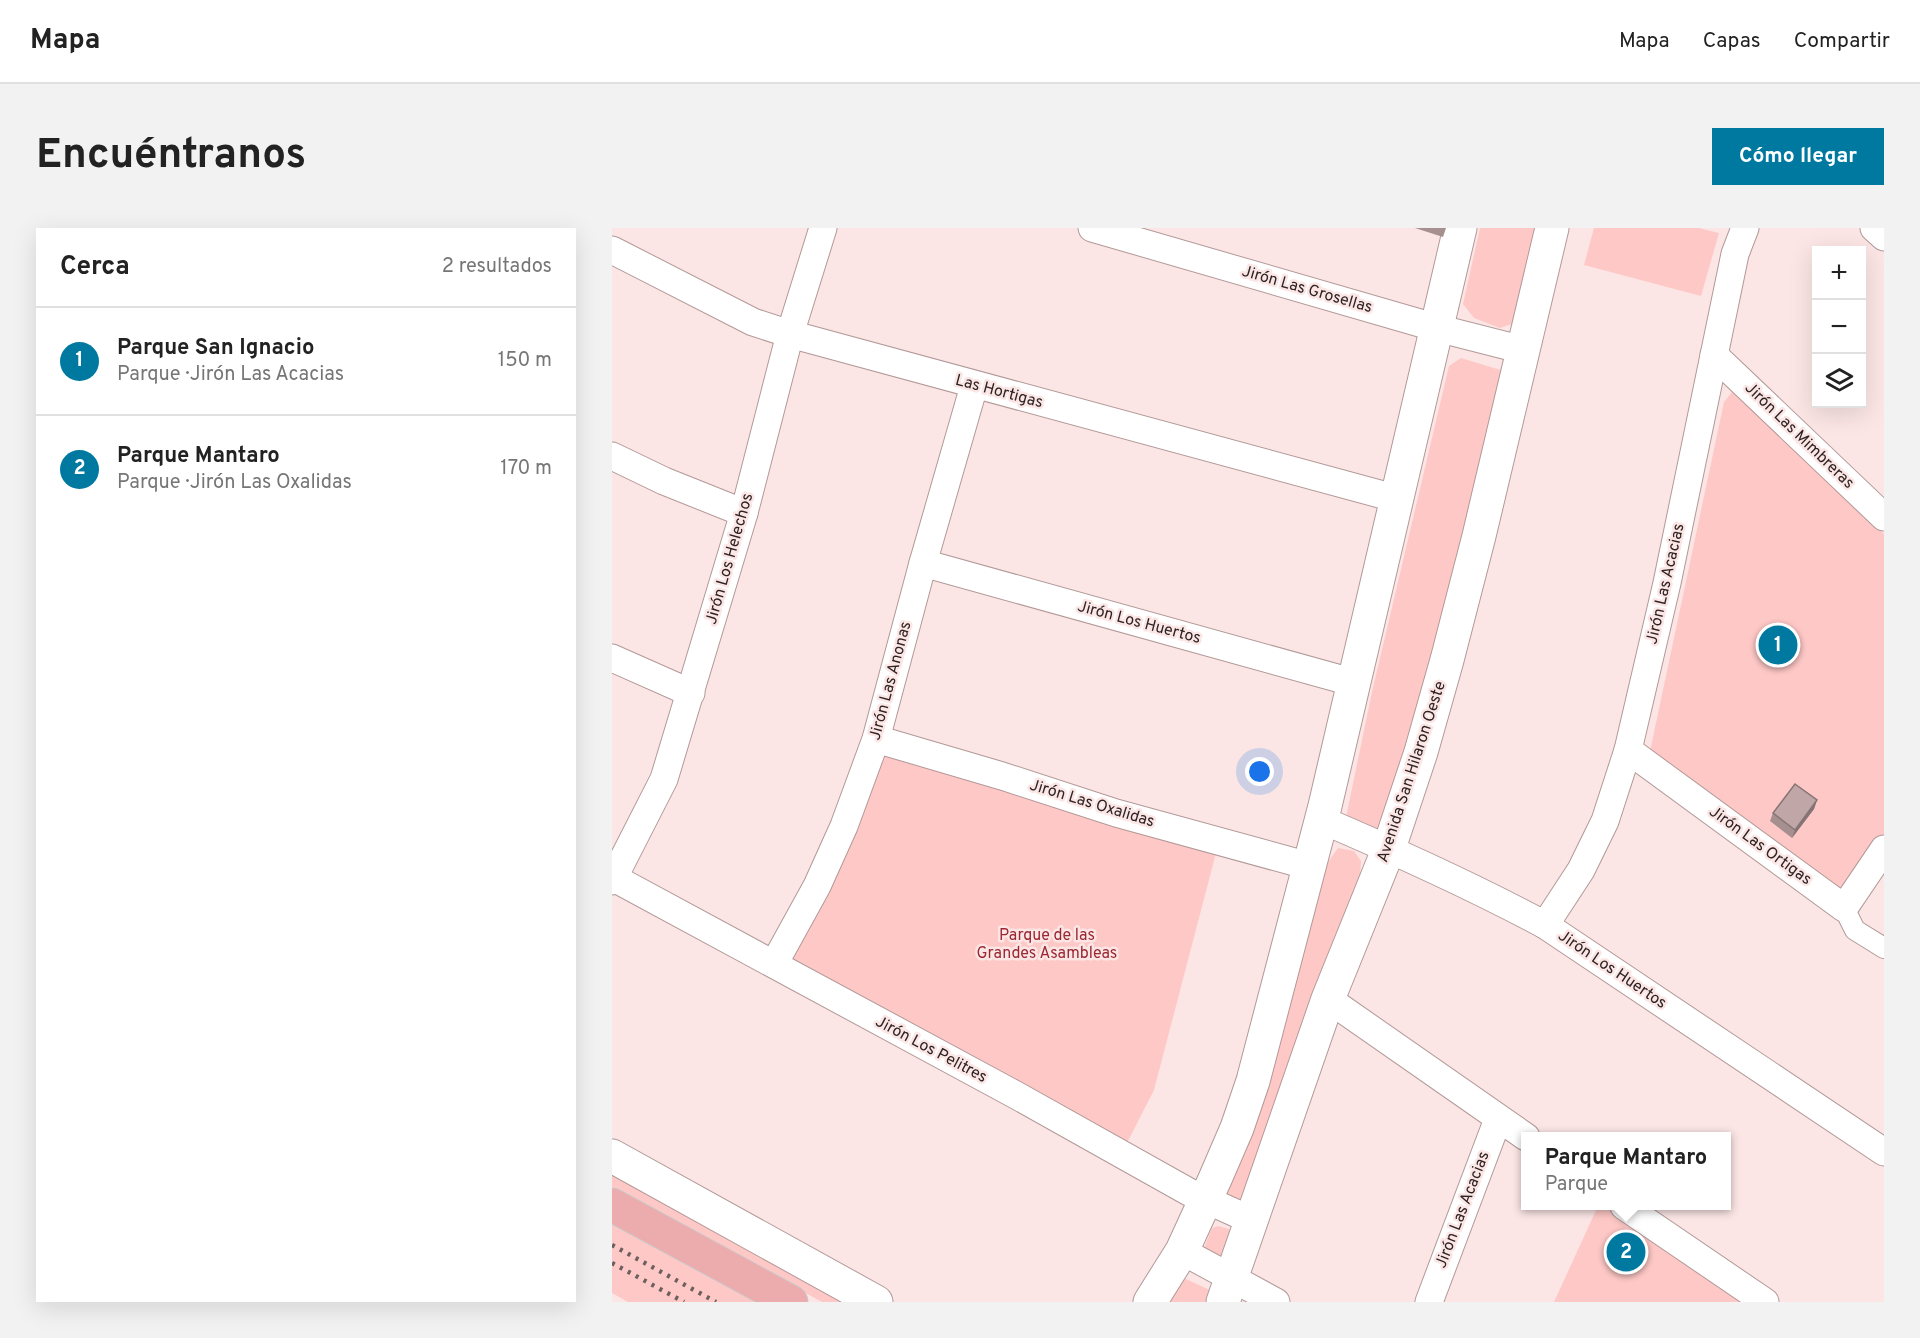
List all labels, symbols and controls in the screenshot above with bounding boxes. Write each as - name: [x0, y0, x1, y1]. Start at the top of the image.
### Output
- text: Mapa: [30, 23, 100, 59]
- text: Mapa: [1619, 28, 1670, 55]
- text: Capas: [1703, 28, 1761, 55]
- text: Compartir: [1794, 28, 1890, 55]
- button: Cómo llegar: [1712, 128, 1884, 185]
- text: Encuéntranos: [36, 130, 306, 183]
- map controls: [1812, 246, 1866, 408]
- button: +: [1812, 246, 1866, 300]
- text: Cerca: [60, 251, 130, 284]
- text: 2 resultados: [442, 254, 552, 280]
- street label: Jirón Las Grosellas: [1239, 262, 1375, 318]
- button: −: [1812, 300, 1866, 354]
- text: Parque San Ignacio: [117, 335, 314, 362]
- text: 1: [76, 348, 84, 374]
- text: 150 m: [498, 348, 552, 374]
- button: layers: [1812, 354, 1866, 408]
- text: Parque · Jirón Las Acacias: [117, 362, 344, 388]
- street label: Las Hortigas: [953, 371, 1045, 413]
- street label: Jirón Las Mimbreras: [1740, 379, 1858, 493]
- text: Parque Mantaro: [117, 443, 280, 470]
- text: 2: [73, 456, 86, 482]
- text: 170 m: [500, 456, 552, 482]
- text: Parque · Jirón Las Oxalidas: [117, 470, 352, 496]
- street label: Jirón Los Helechos: [702, 491, 758, 627]
- street label: Jirón Las Acacias: [1642, 522, 1690, 646]
- street label: Jirón Los Huertos: [1075, 597, 1203, 649]
- street label: Jirón Las Anonas: [866, 619, 916, 743]
- pin: 1: [1758, 622, 1798, 668]
- street label: Avenida San Hilaron Oeste: [1373, 679, 1451, 865]
- your location: [1245, 757, 1274, 786]
- street label: Jirón Las Oxalidas: [1027, 775, 1157, 833]
- street label: Jirón Las Ortigas: [1705, 802, 1815, 890]
- park label: Parque de las Grandes Asambleas: [977, 926, 1117, 964]
- street label: Jirón Los Huertos: [1554, 926, 1670, 1014]
- street label: Jirón Los Pelitres: [872, 1012, 990, 1088]
- popup: [1521, 1132, 1731, 1210]
- text: Parque Mantaro: [1545, 1145, 1707, 1172]
- street label: Jirón Las Acacias: [1432, 1149, 1494, 1271]
- text: Parque: [1545, 1172, 1608, 1198]
- pin: 2: [1606, 1230, 1646, 1274]

